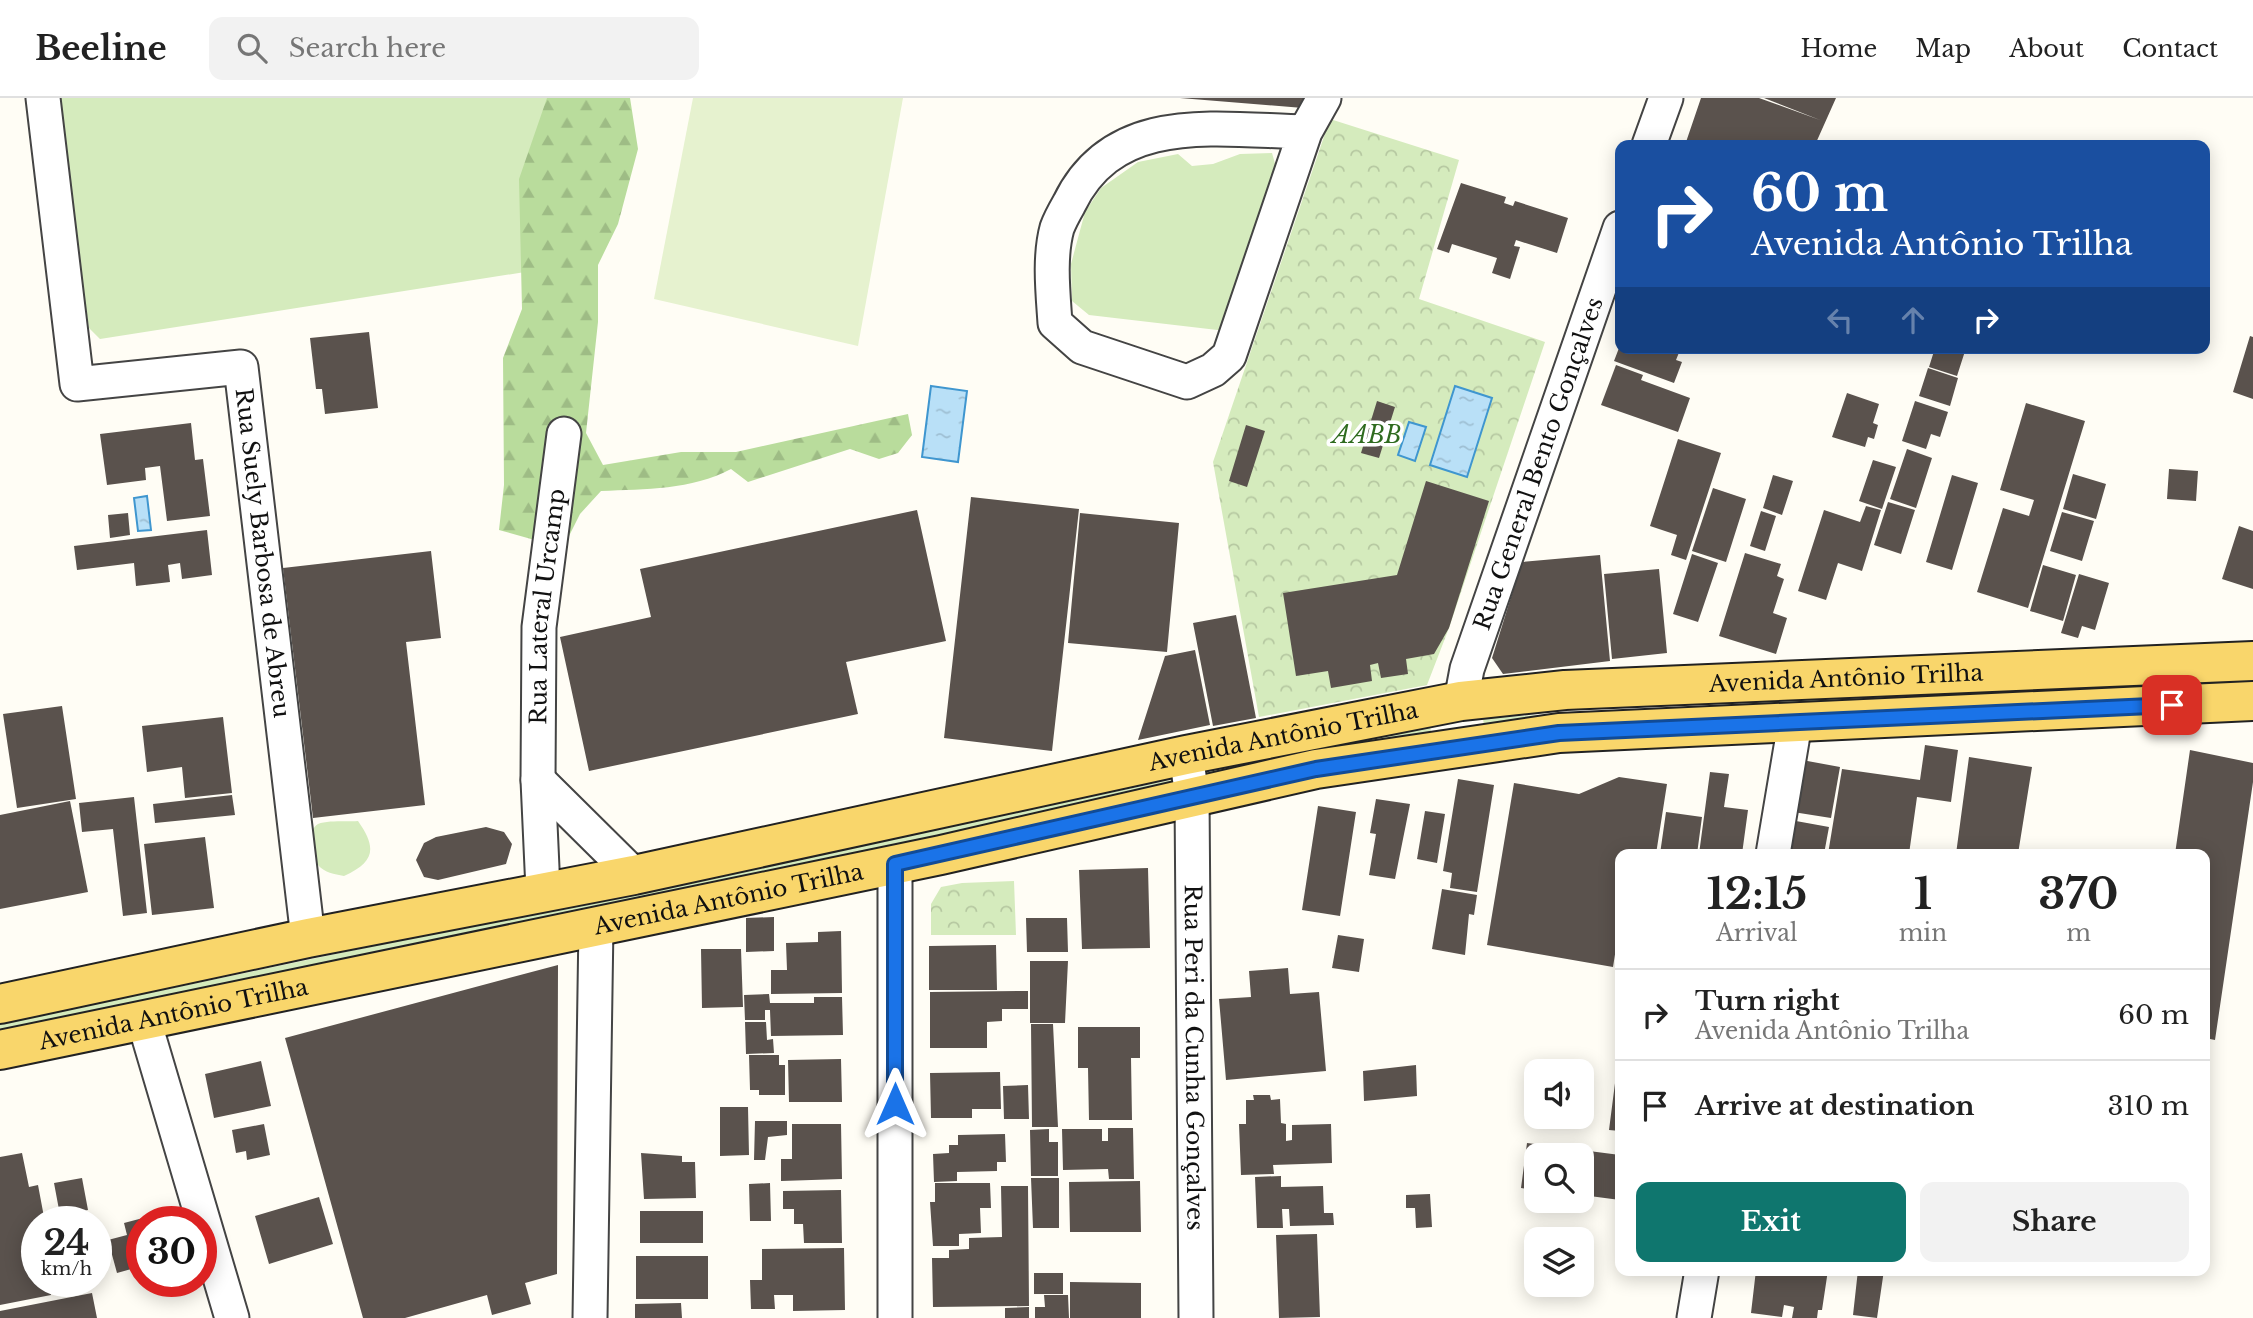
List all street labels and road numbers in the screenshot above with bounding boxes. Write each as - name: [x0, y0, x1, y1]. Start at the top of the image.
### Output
- street label: Rua General Bento Gonçalves: [1468, 294, 1609, 634]
- street label: Rua Suely Barbosa de Abreu: [230, 386, 296, 719]
- street label: Rua Lateral Urcamp: [524, 487, 571, 725]
- street label: Avenida Antônio Trilha: [1707, 658, 1984, 698]
- street label: Avenida Antônio Trilha: [1145, 696, 1421, 777]
- street label: Avenida Antônio Trilha: [590, 857, 866, 941]
- street label: Rua Peri da Cunha Gonçalves: [1179, 884, 1209, 1231]
- street label: Avenida Antônio Trilha: [35, 972, 311, 1056]

